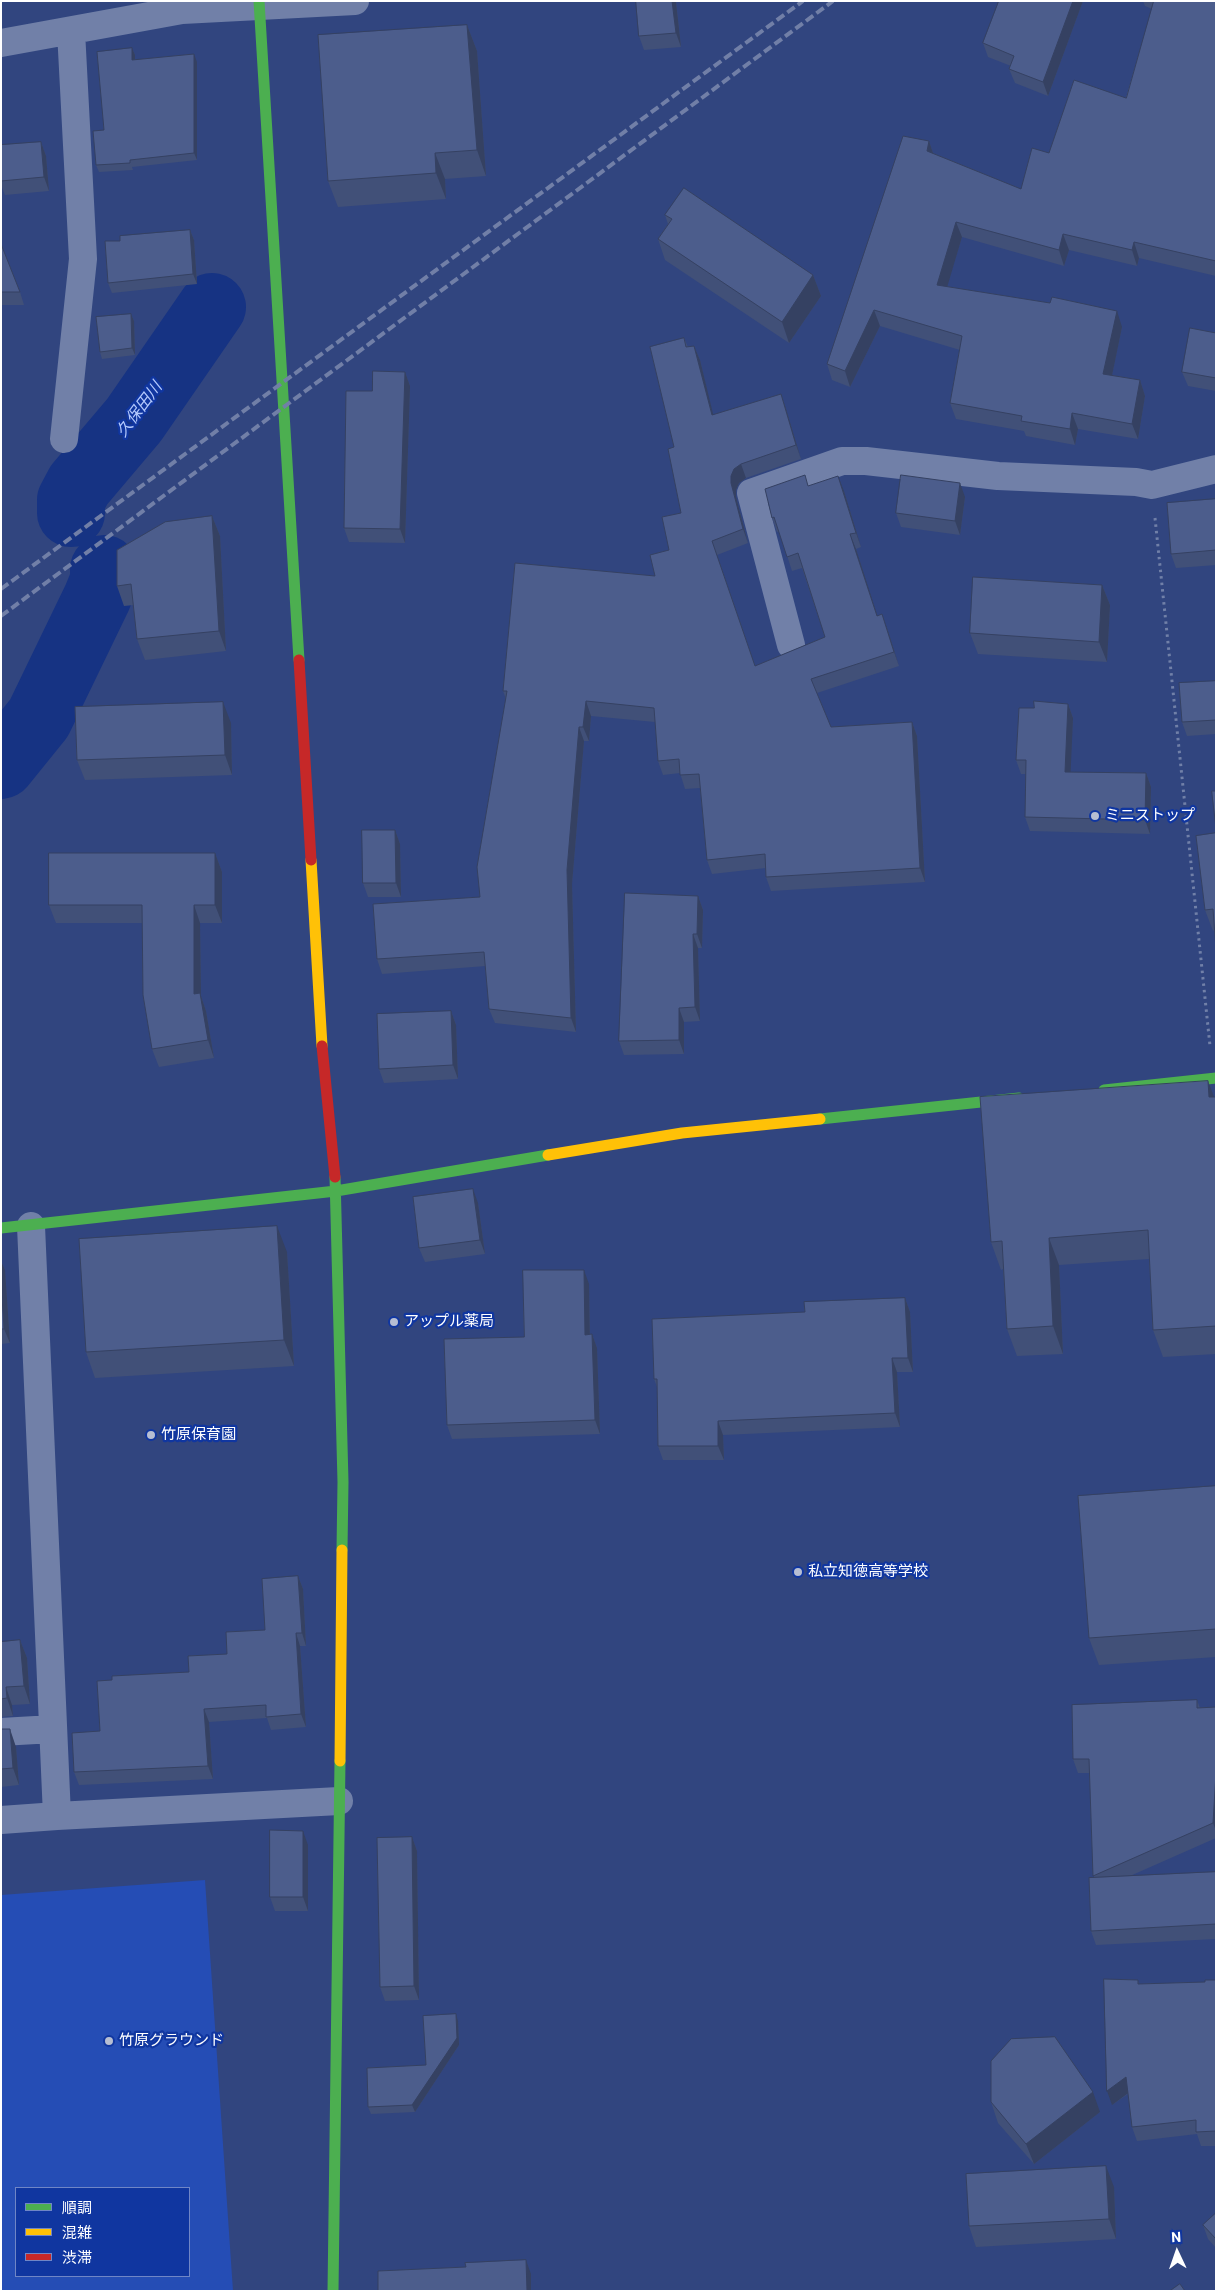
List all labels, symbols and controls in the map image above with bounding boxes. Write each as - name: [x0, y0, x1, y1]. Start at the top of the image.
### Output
- water label: 久保田川: [113, 379, 167, 441]
- place label: ミニストップ: [1105, 807, 1195, 825]
- marker: ミニストップ: [1089, 810, 1101, 822]
- place label: アップル薬局: [404, 1313, 494, 1331]
- marker: アップル薬局: [388, 1316, 400, 1328]
- place label: 竹原保育園: [161, 1426, 236, 1444]
- marker: 竹原保育園: [145, 1429, 157, 1441]
- place label: 私立知徳高等学校: [808, 1563, 928, 1581]
- marker: 私立知徳高等学校: [792, 1566, 804, 1578]
- place label: 竹原グラウンド: [119, 2032, 224, 2050]
- marker: 竹原グラウンド: [103, 2035, 115, 2047]
- legend: [15, 2187, 190, 2277]
- text: 順調: [62, 2199, 92, 2217]
- text: 混雑: [62, 2224, 92, 2242]
- north arrow: [1152, 2227, 1202, 2277]
- text: N: [1171, 2229, 1182, 2245]
- text: 渋滞: [62, 2249, 92, 2267]

